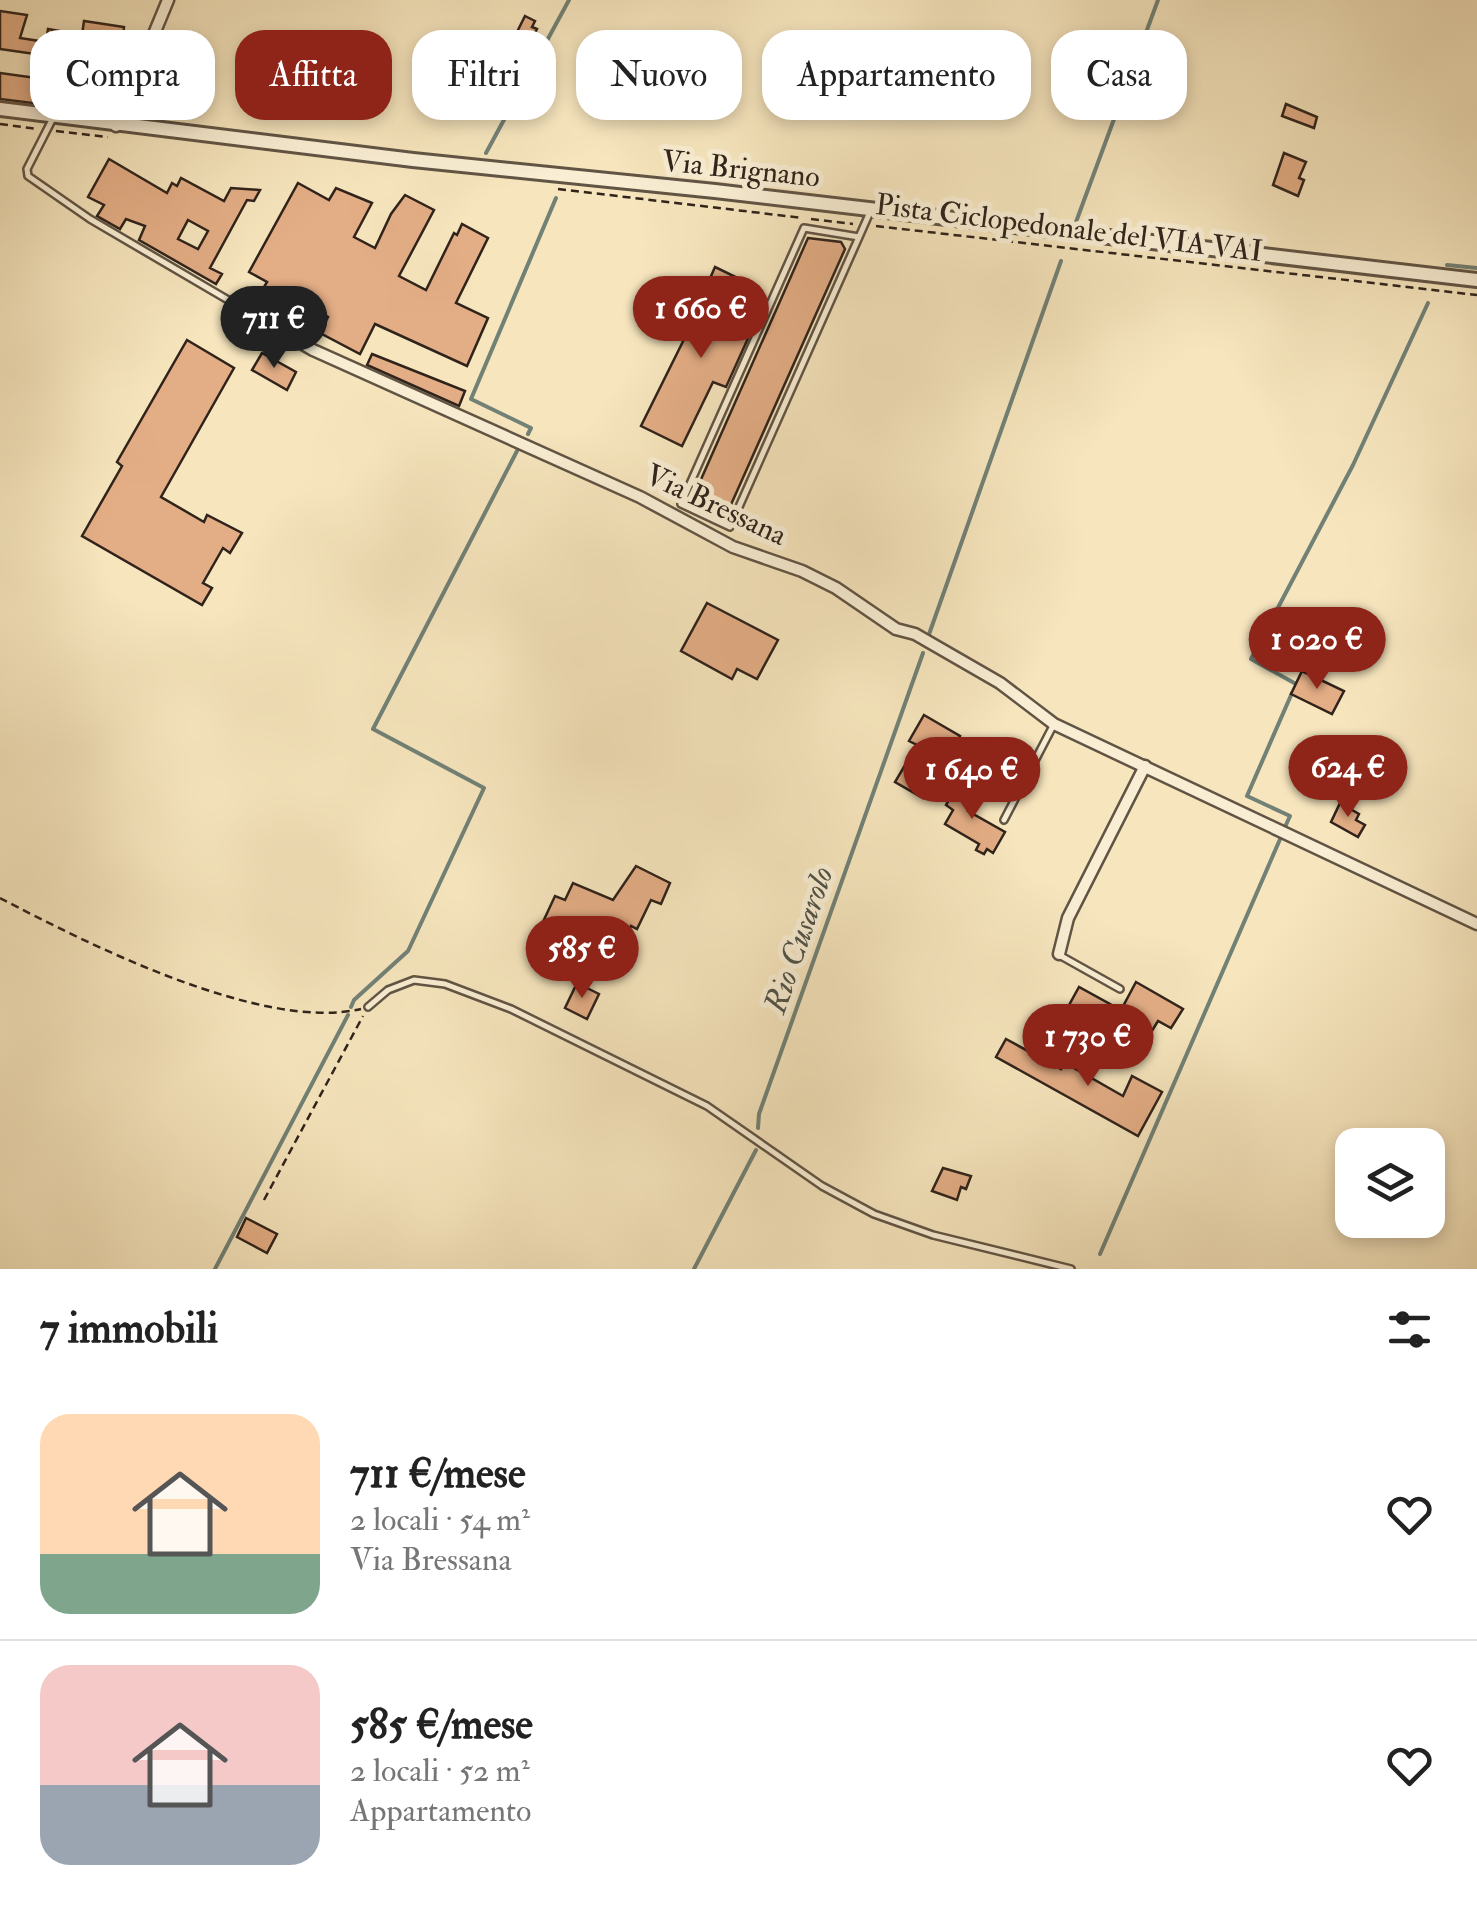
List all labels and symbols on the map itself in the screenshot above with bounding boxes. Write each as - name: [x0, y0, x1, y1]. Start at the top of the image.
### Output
- street label: Via Brignano: [660, 142, 822, 196]
- street label: Pista Ciclopedonale del VIA VAI: [873, 186, 1265, 270]
- pin: 1 660 €: [609, 276, 793, 361]
- pin: 711 €: [204, 286, 344, 371]
- street label: Via Bressana: [639, 456, 793, 554]
- pin: 1 020 €: [1225, 607, 1409, 692]
- pin: 624 €: [1278, 735, 1418, 820]
- pin: 1 640 €: [880, 737, 1064, 822]
- water label: Rio Cusarolo: [755, 862, 843, 1019]
- pin: 585 €: [512, 916, 652, 1001]
- pin: 1 730 €: [996, 1004, 1180, 1089]

